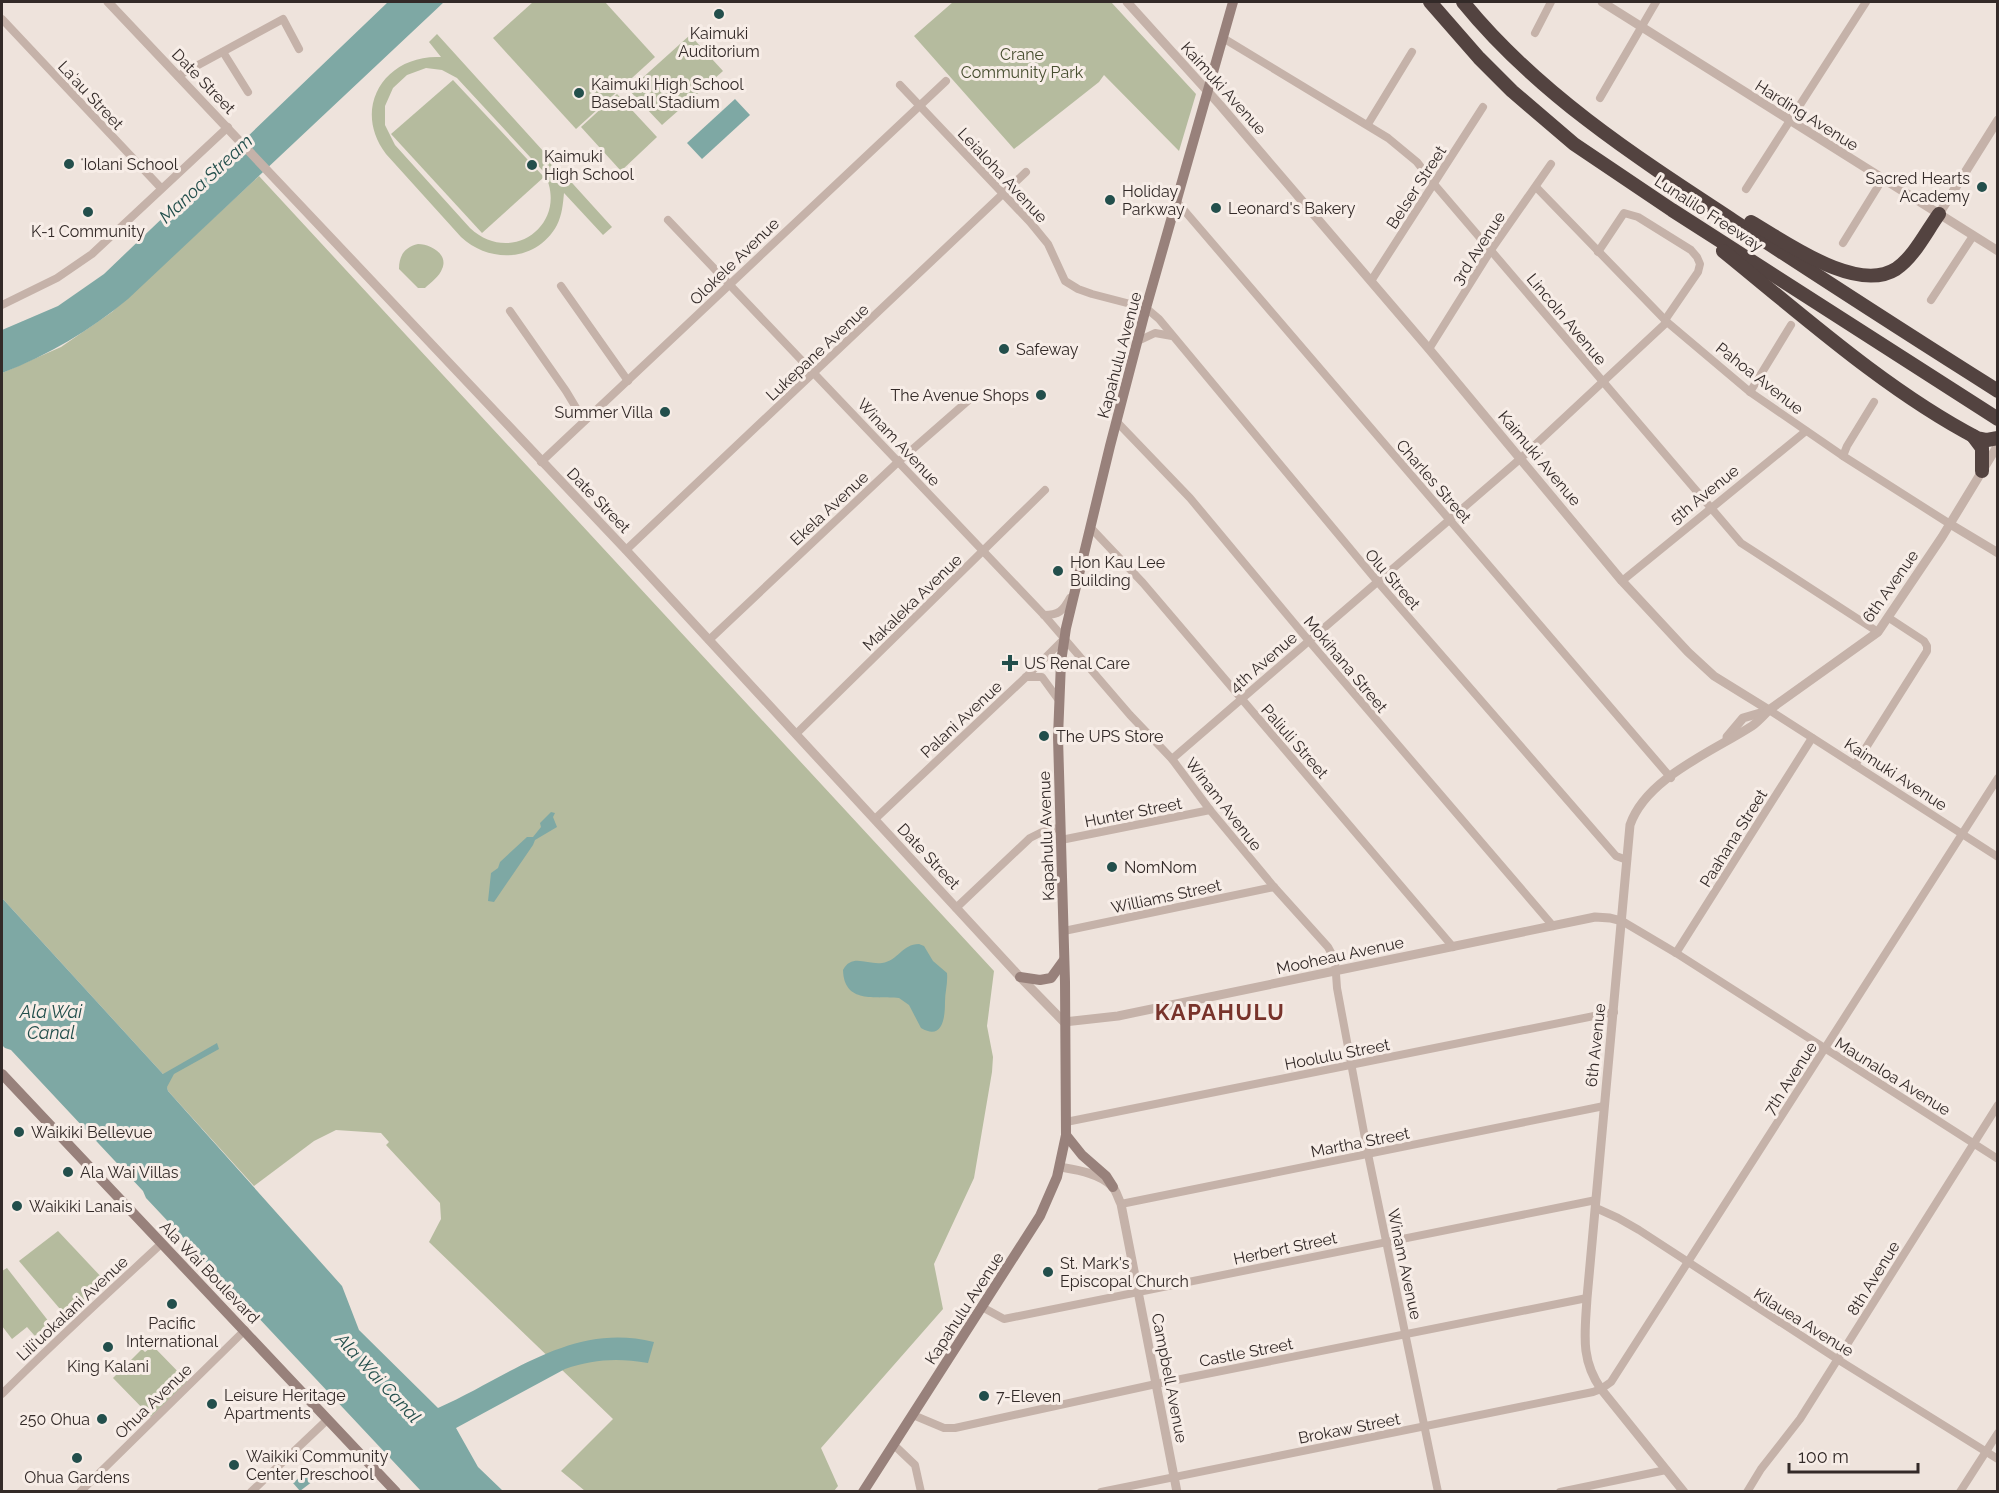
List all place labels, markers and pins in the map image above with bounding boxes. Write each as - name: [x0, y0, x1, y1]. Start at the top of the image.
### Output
- marker: Kaimuki Auditorium: [712, 7, 726, 21]
- place label: Kaimuki Auditorium: [678, 24, 760, 61]
- place label: Kaimuki High School Baseball Stadium: [591, 75, 744, 112]
- marker: Kaimuki High School Baseball Stadium: [572, 86, 586, 100]
- place label: Kaimuki High School: [544, 147, 634, 184]
- place label: ʻIolani School: [81, 155, 179, 174]
- marker: ʻIolani School: [62, 157, 76, 171]
- marker: Kaimuki High School: [525, 158, 539, 172]
- place label: Sacred Hearts Academy: [1866, 169, 1970, 206]
- marker: Sacred Hearts Academy: [1975, 180, 1989, 194]
- place label: Holiday Parkway: [1122, 182, 1185, 219]
- marker: Holiday Parkway: [1103, 193, 1117, 207]
- place label: Leonard's Bakery: [1228, 199, 1356, 218]
- marker: Leonard's Bakery: [1209, 201, 1223, 215]
- marker: K-1 Community: [81, 205, 95, 219]
- place label: K-1 Community: [31, 222, 145, 241]
- place label: Safeway: [1016, 340, 1079, 359]
- marker: Safeway: [997, 342, 1011, 356]
- place label: The Avenue Shops: [891, 386, 1029, 405]
- marker: The Avenue Shops: [1034, 388, 1048, 402]
- place label: Summer Villa: [554, 403, 653, 422]
- marker: Summer Villa: [658, 405, 672, 419]
- place label: Hon Kau Lee Building: [1070, 553, 1165, 590]
- marker: Hon Kau Lee Building: [1051, 564, 1065, 578]
- marker: US Renal Care: [1001, 654, 1019, 672]
- place label: US Renal Care: [1024, 654, 1130, 673]
- place label: The UPS Store: [1056, 727, 1163, 746]
- marker: The UPS Store: [1037, 729, 1051, 743]
- place label: NomNom: [1124, 858, 1197, 877]
- marker: NomNom: [1105, 860, 1119, 874]
- place label: Waikiki Bellevue: [31, 1123, 152, 1142]
- marker: Waikiki Bellevue: [12, 1125, 26, 1139]
- place label: Ala Wai Villas: [80, 1163, 179, 1182]
- marker: Ala Wai Villas: [61, 1165, 75, 1179]
- place label: Waikiki Lanais: [29, 1197, 133, 1216]
- marker: Waikiki Lanais: [10, 1199, 24, 1213]
- place label: St. Mark's Episcopal Church: [1060, 1254, 1189, 1291]
- marker: St. Mark's Episcopal Church: [1041, 1265, 1055, 1279]
- marker: Pacific International: [165, 1297, 179, 1311]
- place label: Pacific International: [126, 1314, 219, 1351]
- marker: King Kalani: [101, 1340, 115, 1354]
- place label: King Kalani: [67, 1357, 149, 1376]
- place label: Leisure Heritage Apartments: [224, 1386, 346, 1423]
- place label: 7-Eleven: [996, 1387, 1061, 1406]
- marker: 7-Eleven: [977, 1389, 991, 1403]
- marker: Leisure Heritage Apartments: [205, 1397, 219, 1411]
- place label: 250 Ohua: [20, 1410, 90, 1429]
- marker: 250 Ohua: [95, 1412, 109, 1426]
- place label: Waikiki Community Center Preschool: [246, 1447, 389, 1484]
- marker: Ohua Gardens: [70, 1451, 84, 1465]
- marker: Waikiki Community Center Preschool: [227, 1458, 241, 1472]
- place label: Ohua Gardens: [24, 1468, 130, 1487]

